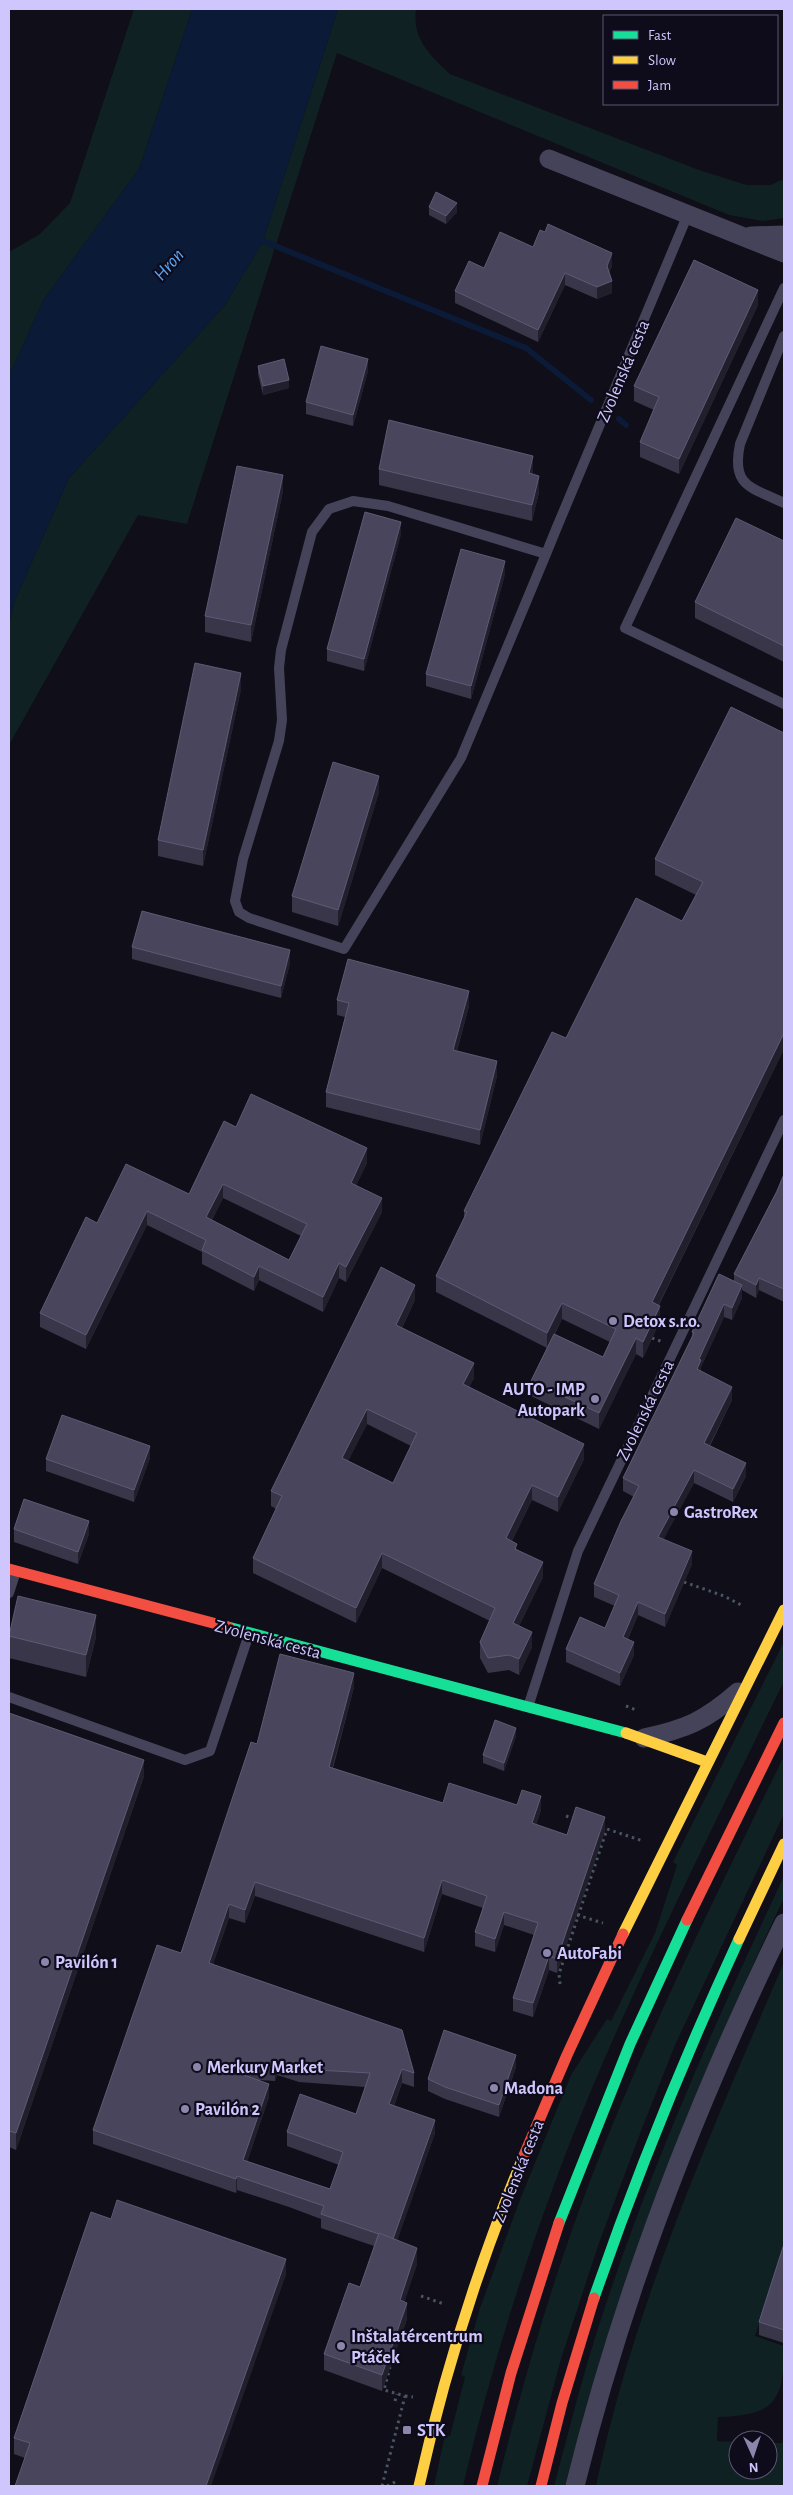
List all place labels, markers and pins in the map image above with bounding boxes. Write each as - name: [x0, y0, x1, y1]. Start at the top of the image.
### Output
- place label: Detox s.r.o.: [623, 1313, 700, 1331]
- marker: Detox s.r.o.: [607, 1315, 619, 1327]
- place label: AUTO - IMP Autopark: [503, 1381, 585, 1420]
- marker: AUTO - IMP Autopark: [589, 1393, 601, 1405]
- place label: GastroRex: [684, 1504, 759, 1522]
- marker: GastroRex: [668, 1506, 680, 1518]
- place label: AutoFabi: [557, 1945, 622, 1963]
- marker: AutoFabi: [541, 1947, 553, 1959]
- place label: Pavilón 1: [55, 1954, 118, 1972]
- marker: Pavilón 1: [39, 1956, 51, 1968]
- place label: Merkury Market: [207, 2059, 323, 2077]
- marker: Merkury Market: [191, 2061, 203, 2073]
- place label: Madona: [504, 2080, 564, 2098]
- marker: Madona: [488, 2082, 500, 2094]
- place label: Pavilón 2: [195, 2101, 261, 2119]
- marker: Pavilón 2: [179, 2103, 191, 2115]
- place label: Inštalatércentrum Ptáček: [351, 2328, 483, 2367]
- marker: Inštalatércentrum Ptáček: [335, 2340, 347, 2352]
- place label: STK: [417, 2422, 446, 2440]
- marker: STK: [401, 2424, 413, 2436]

